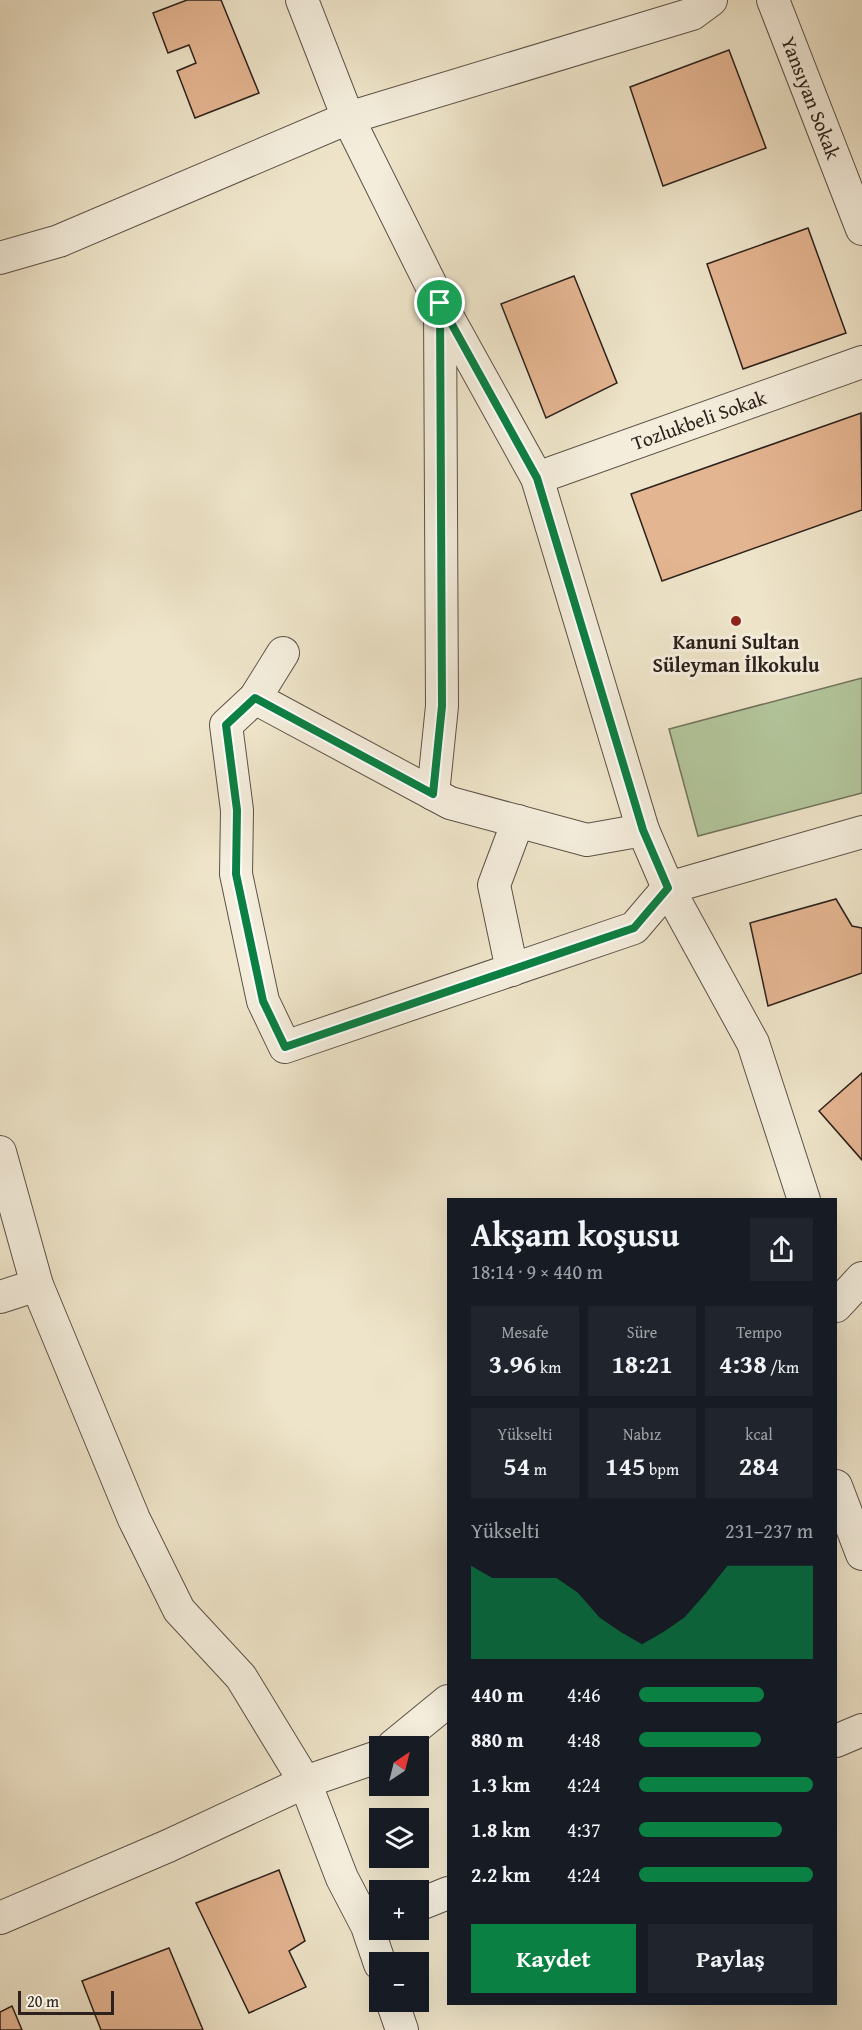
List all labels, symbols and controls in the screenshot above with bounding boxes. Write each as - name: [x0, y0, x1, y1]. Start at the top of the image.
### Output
- street label: Yansıyan Sokak: [775, 32, 849, 164]
- pin: [414, 277, 465, 328]
- icon: arrive: [423, 286, 456, 319]
- street label: Tozlukbeli Sokak: [627, 382, 771, 457]
- marker: Kanuni Sultan Süleyman İlkokulu: [729, 614, 743, 628]
- place label: Kanuni Sultan Süleyman İlkokulu: [653, 627, 820, 679]
- text: Akşam koşusu: [471, 1210, 679, 1258]
- button: share: [750, 1218, 813, 1281]
- text: 18:14 · 9 × 440 m: [471, 1257, 603, 1286]
- text: Mesafe: [501, 1320, 549, 1344]
- text: Süre: [627, 1320, 657, 1344]
- text: Tempo: [736, 1320, 782, 1344]
- text: 3.96: [489, 1344, 537, 1383]
- text: 18:21: [611, 1344, 673, 1383]
- text: 4:38: [719, 1344, 767, 1383]
- text: km: [537, 1355, 561, 1379]
- text: /km: [767, 1355, 799, 1379]
- text: Yükselti: [498, 1422, 552, 1446]
- text: Nabız: [623, 1422, 661, 1446]
- text: kcal: [745, 1422, 773, 1446]
- text: 54: [503, 1446, 530, 1485]
- text: 145: [605, 1446, 645, 1485]
- text: 284: [739, 1446, 779, 1485]
- text: m: [530, 1457, 547, 1481]
- text: bpm: [645, 1457, 679, 1481]
- text: Yükselti: [471, 1516, 540, 1545]
- text: 231–237 m: [725, 1516, 813, 1545]
- text: 440 m: [471, 1680, 524, 1709]
- text: 4:46: [567, 1680, 601, 1709]
- text: 880 m: [471, 1725, 524, 1754]
- text: 4:48: [567, 1725, 601, 1754]
- north arrow: [369, 1736, 429, 1796]
- map controls: [369, 1736, 429, 2012]
- text: 1.3 km: [471, 1770, 530, 1799]
- text: 4:24: [567, 1770, 601, 1799]
- button: layers: [369, 1808, 429, 1868]
- text: 1.8 km: [471, 1815, 530, 1844]
- text: 4:37: [567, 1815, 601, 1844]
- text: 2.2 km: [471, 1860, 530, 1889]
- text: 4:24: [567, 1860, 601, 1889]
- button: +: [369, 1880, 429, 1940]
- button: Kaydet: [471, 1924, 636, 1993]
- button: Paylaş: [648, 1924, 813, 1993]
- button: −: [369, 1952, 429, 2012]
- scale bar: [18, 1988, 114, 2016]
- text: 20 m: [27, 1989, 59, 2013]

